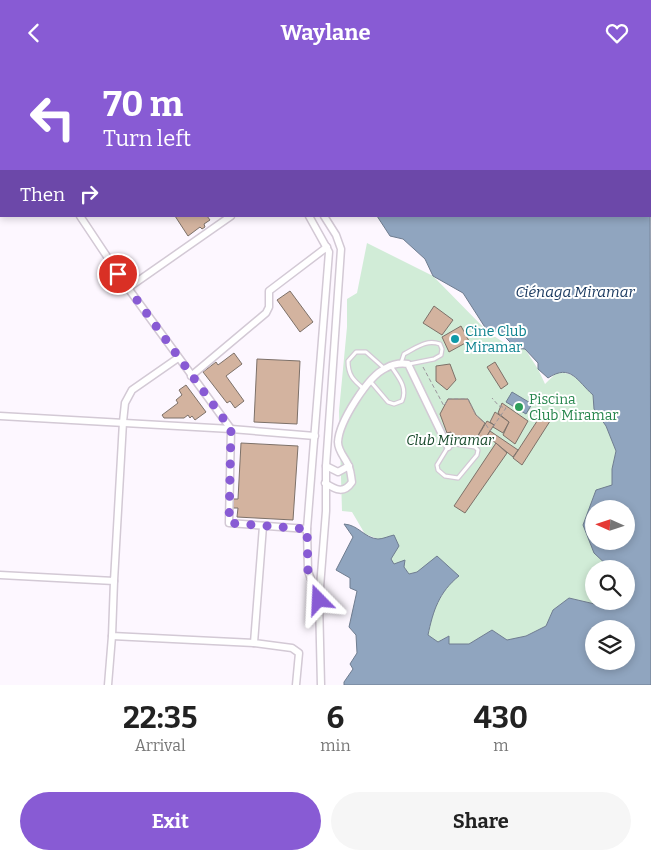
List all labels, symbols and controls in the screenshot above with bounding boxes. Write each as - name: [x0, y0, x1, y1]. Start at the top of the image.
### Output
- icon: back: [20, 19, 48, 47]
- text: Waylane: [280, 19, 371, 46]
- icon: heart: [603, 19, 631, 47]
- text: 70 m: [103, 83, 183, 125]
- icon: left: [20, 85, 85, 150]
- text: Turn left: [103, 125, 191, 152]
- icon: right: [75, 180, 103, 208]
- text: Then: [20, 183, 65, 206]
- pin: [97, 253, 139, 295]
- icon: arrive: [104, 260, 132, 288]
- water label: Ciénaga Miramar: [515, 283, 635, 301]
- place label: Cine Club Miramar: [465, 323, 527, 356]
- marker: Cine Club Miramar: [449, 333, 461, 345]
- place label: Piscina Club Miramar: [529, 391, 619, 424]
- marker: Piscina Club Miramar: [513, 401, 525, 413]
- park label: Club Miramar: [406, 432, 495, 449]
- north arrow: [585, 500, 635, 550]
- map controls: [585, 500, 635, 670]
- button: search: [585, 560, 635, 610]
- position arrow: [292, 573, 344, 625]
- button: layers: [585, 620, 635, 670]
- text: 22:35: [123, 700, 197, 736]
- text: 6: [327, 700, 344, 736]
- text: 430: [473, 700, 528, 736]
- text: Arrival: [135, 736, 186, 755]
- text: min: [320, 736, 351, 755]
- text: m: [493, 736, 508, 755]
- button: Exit: [20, 792, 321, 850]
- button: Share: [331, 792, 631, 850]

